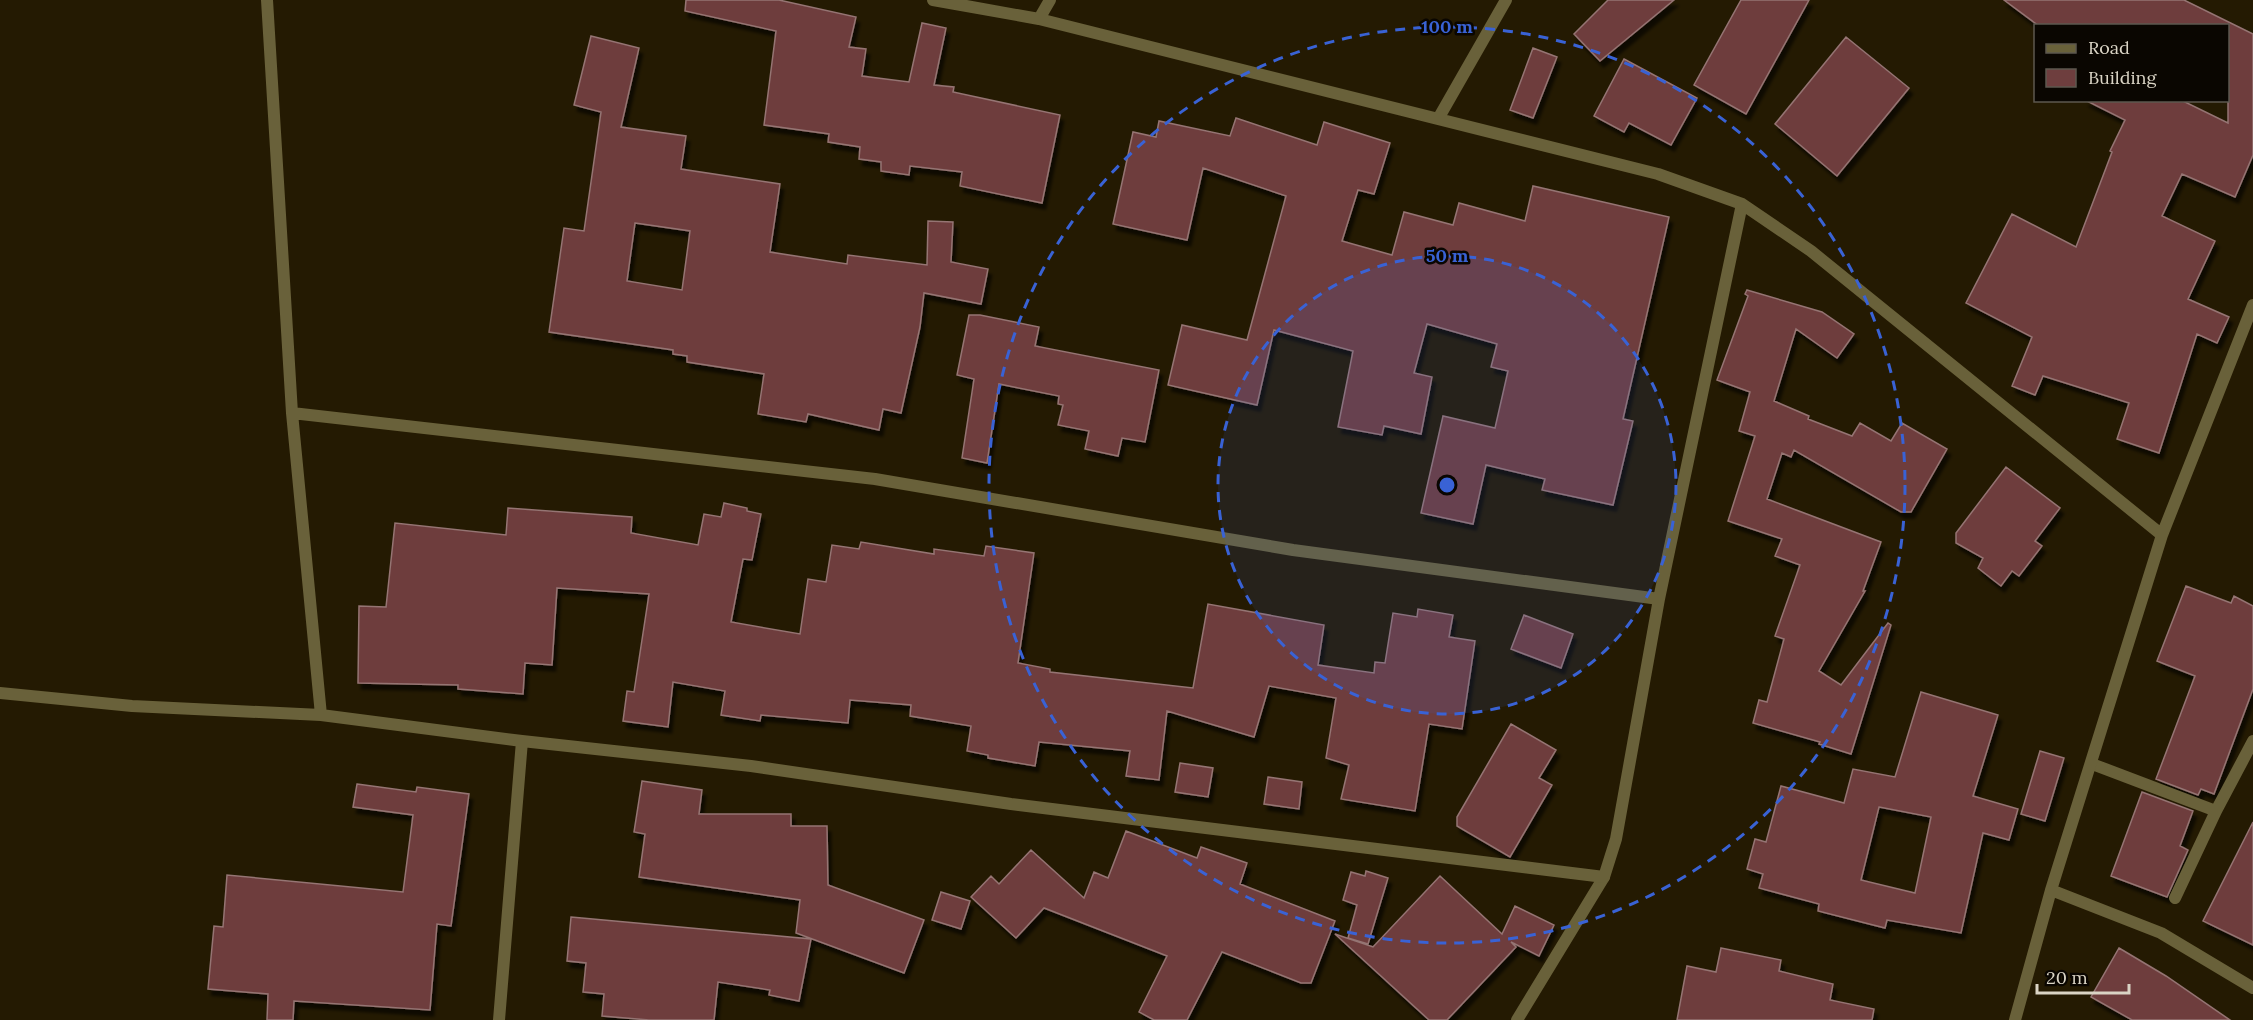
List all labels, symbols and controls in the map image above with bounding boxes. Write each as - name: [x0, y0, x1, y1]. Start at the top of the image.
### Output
- text: 100 m: [1421, 15, 1473, 38]
- legend: [2034, 24, 2229, 102]
- text: Road: [2088, 36, 2130, 59]
- text: Building: [2088, 66, 2158, 89]
- text: 50 m: [1426, 244, 1469, 267]
- centre of rings: [1437, 475, 1457, 495]
- scale bar: [2037, 957, 2128, 995]
- text: 20 m: [2046, 966, 2088, 989]

